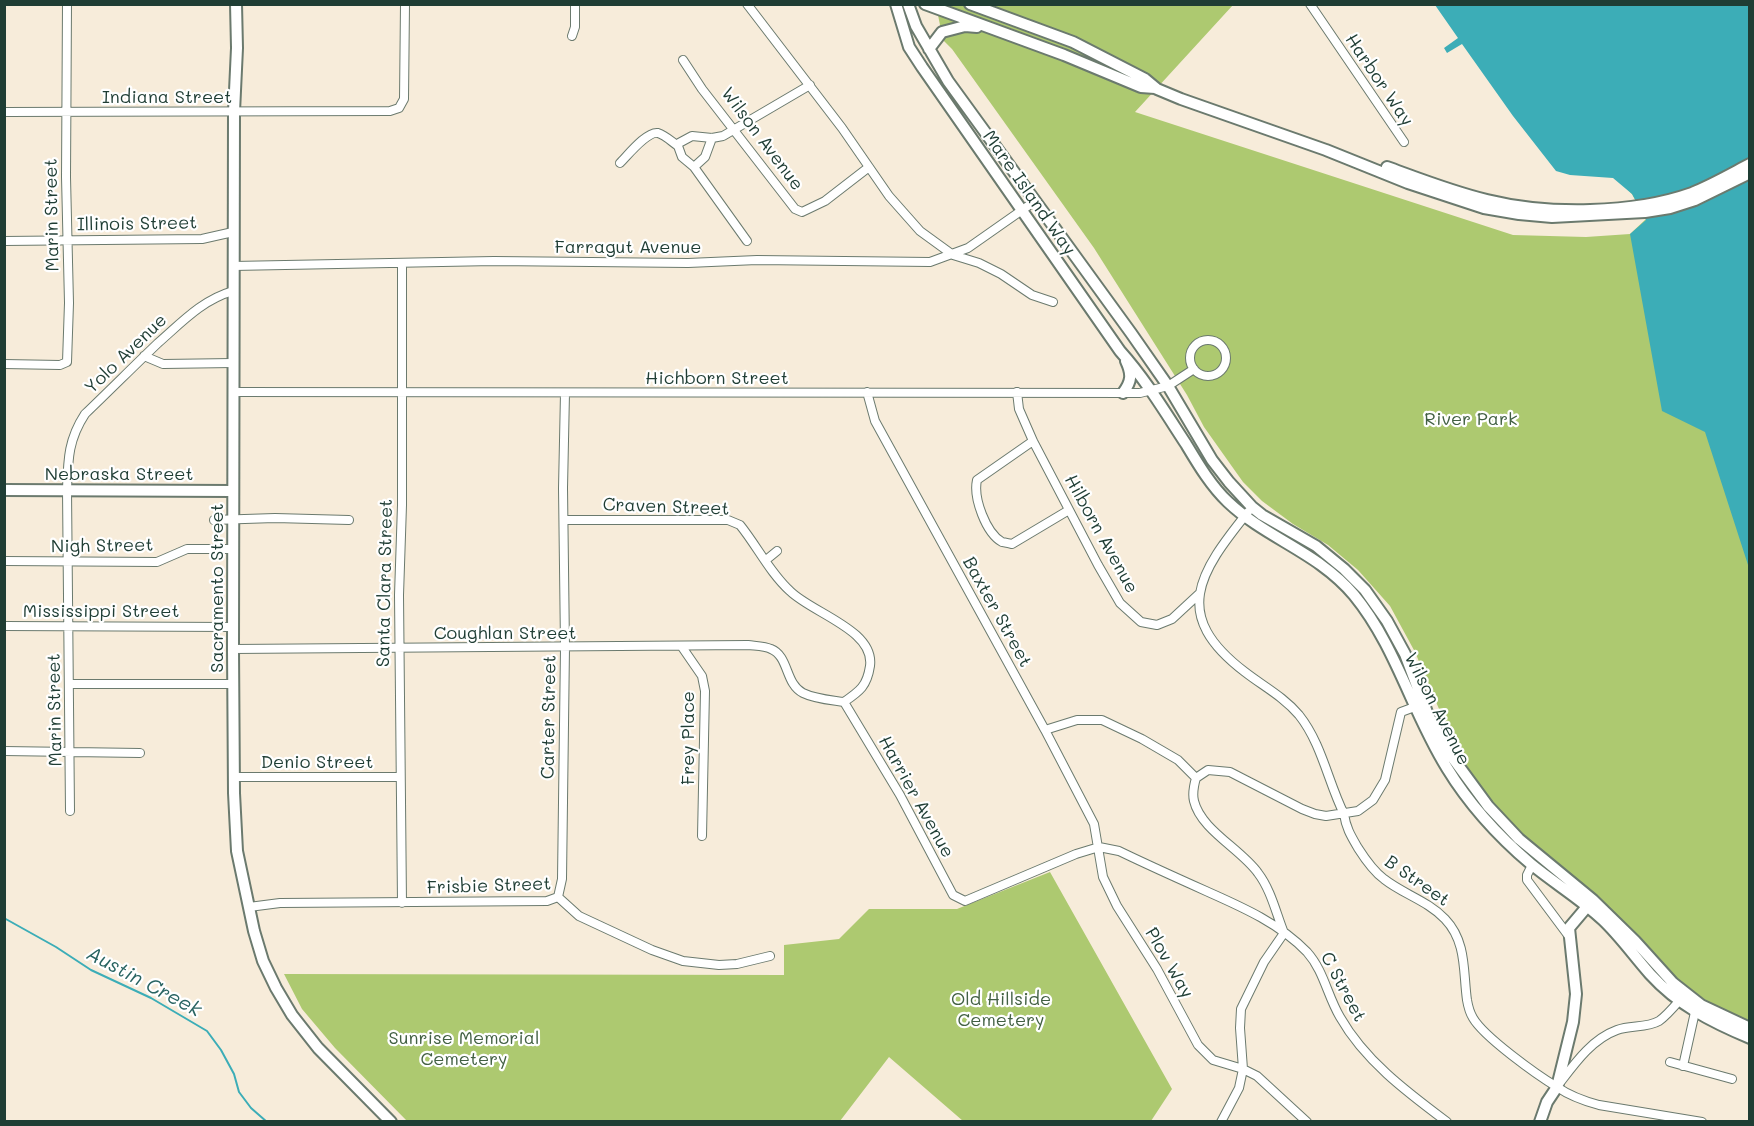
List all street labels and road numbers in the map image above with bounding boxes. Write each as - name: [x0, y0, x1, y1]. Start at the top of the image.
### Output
- street label: Harbor Way: [1340, 30, 1418, 130]
- street label: Wilson Avenue: [716, 83, 808, 195]
- street label: Indiana Street: [102, 86, 232, 108]
- street label: Mare Island Way: [978, 126, 1080, 260]
- street label: Marin Street: [40, 158, 64, 272]
- street label: Illinois Street: [77, 212, 197, 236]
- street label: Farragut Avenue: [555, 236, 701, 258]
- street label: Yolo Avenue: [80, 310, 172, 398]
- street label: Hichborn Street: [645, 367, 789, 389]
- street label: Nebraska Street: [45, 463, 193, 485]
- street label: Hilborn Avenue: [1060, 471, 1142, 597]
- street label: Craven Street: [602, 494, 730, 520]
- street label: Santa Clara Street: [373, 499, 397, 667]
- street label: Sacramento Street: [206, 503, 228, 673]
- street label: Nigh Street: [51, 534, 153, 558]
- street label: Baxter Street: [958, 553, 1036, 671]
- street label: Mississippi Street: [23, 600, 179, 622]
- street label: Coughlan Street: [434, 622, 576, 644]
- street label: Wilson Avenue: [1399, 649, 1475, 769]
- street label: Marin Street: [43, 653, 67, 767]
- street label: Carter Street: [537, 655, 561, 779]
- street label: Frey Place: [677, 691, 699, 785]
- street label: Harrier Avenue: [874, 732, 958, 862]
- street label: Denio Street: [261, 751, 373, 773]
- street label: B Street: [1380, 851, 1454, 911]
- street label: Frisbie Street: [426, 873, 552, 899]
- street label: Plov Way: [1140, 924, 1198, 1002]
- street label: C Street: [1316, 948, 1370, 1026]

